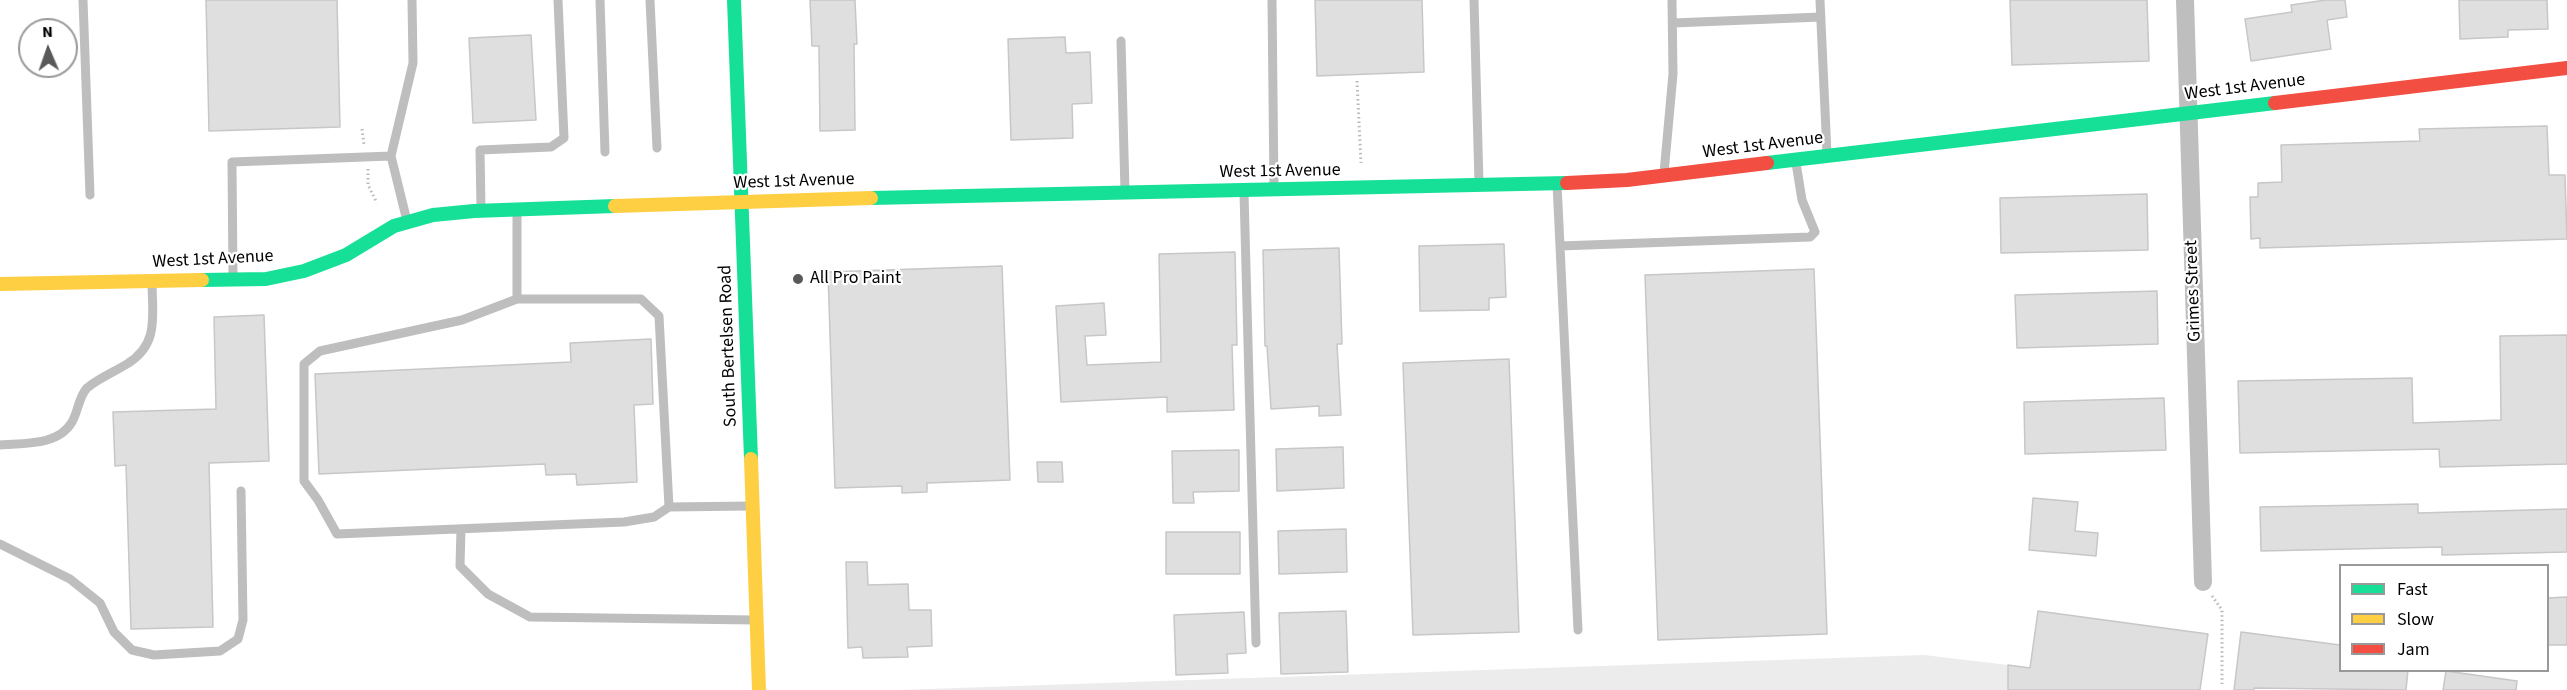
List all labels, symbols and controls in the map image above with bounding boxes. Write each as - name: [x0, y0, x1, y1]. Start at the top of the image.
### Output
- north arrow: [18, 18, 78, 78]
- text: N: [42, 21, 53, 43]
- street label: West 1st Avenue: [2184, 70, 2306, 106]
- street label: West 1st Avenue: [1702, 128, 1824, 164]
- street label: West 1st Avenue: [1219, 160, 1341, 184]
- street label: West 1st Avenue: [733, 169, 855, 195]
- street label: Grimes Street: [2181, 240, 2207, 342]
- street label: West 1st Avenue: [152, 246, 274, 274]
- street label: South Bertelsen Road: [715, 265, 743, 427]
- place label: All Pro Paint: [810, 268, 901, 290]
- marker: All Pro Paint: [791, 272, 805, 286]
- legend: [2339, 564, 2549, 672]
- text: Fast: [2397, 577, 2428, 602]
- text: Slow: [2397, 607, 2434, 632]
- text: Jam: [2397, 637, 2430, 662]

